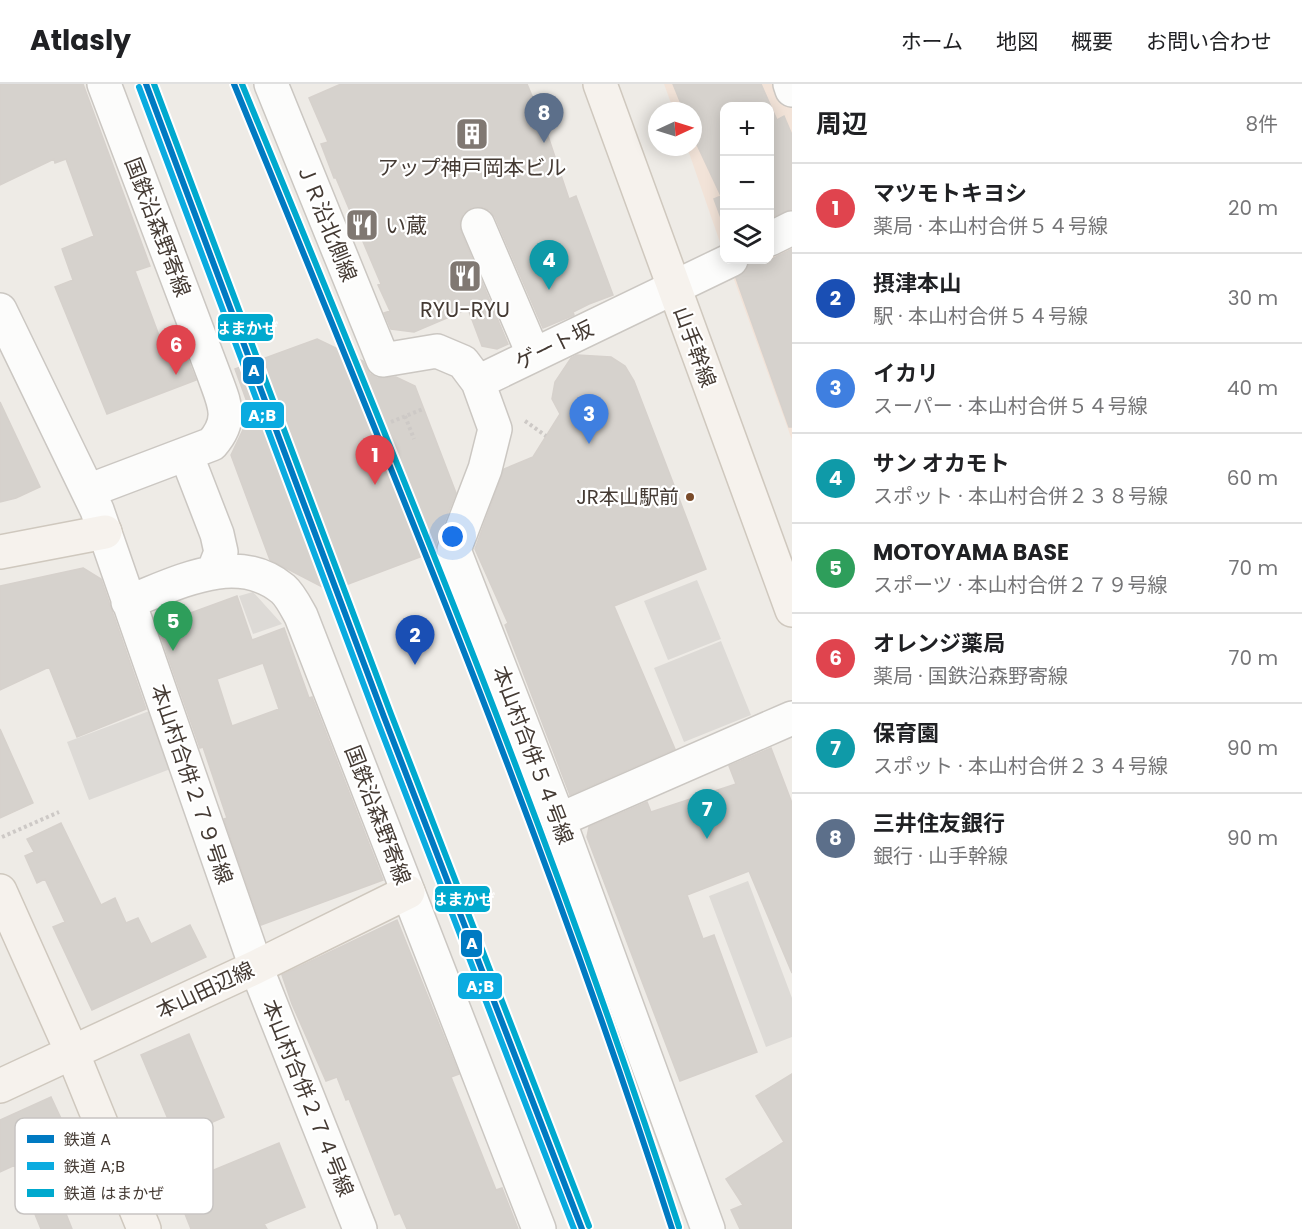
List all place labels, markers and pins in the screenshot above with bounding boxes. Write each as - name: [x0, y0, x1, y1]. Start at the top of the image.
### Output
- pin: 8: [524, 94, 564, 143]
- building icon: アップ神戸岡本ビル: [454, 116, 490, 152]
- place label: アップ神戸岡本ビル: [378, 153, 567, 182]
- restaurant icon: い蔵: [344, 207, 380, 243]
- place label: い蔵: [385, 211, 427, 240]
- pin: 4: [530, 240, 568, 290]
- restaurant icon: RYU-RYU: [447, 258, 483, 294]
- place label: RYU-RYU: [420, 295, 510, 324]
- pin: 6: [156, 326, 195, 375]
- pin: 3: [570, 394, 608, 444]
- pin: 1: [356, 436, 394, 485]
- place label: JR本山駅前: [576, 483, 679, 511]
- marker: JR本山駅前: [684, 491, 696, 503]
- pin: 5: [154, 602, 192, 651]
- pin: 2: [396, 616, 434, 665]
- pin: 7: [688, 790, 726, 839]

